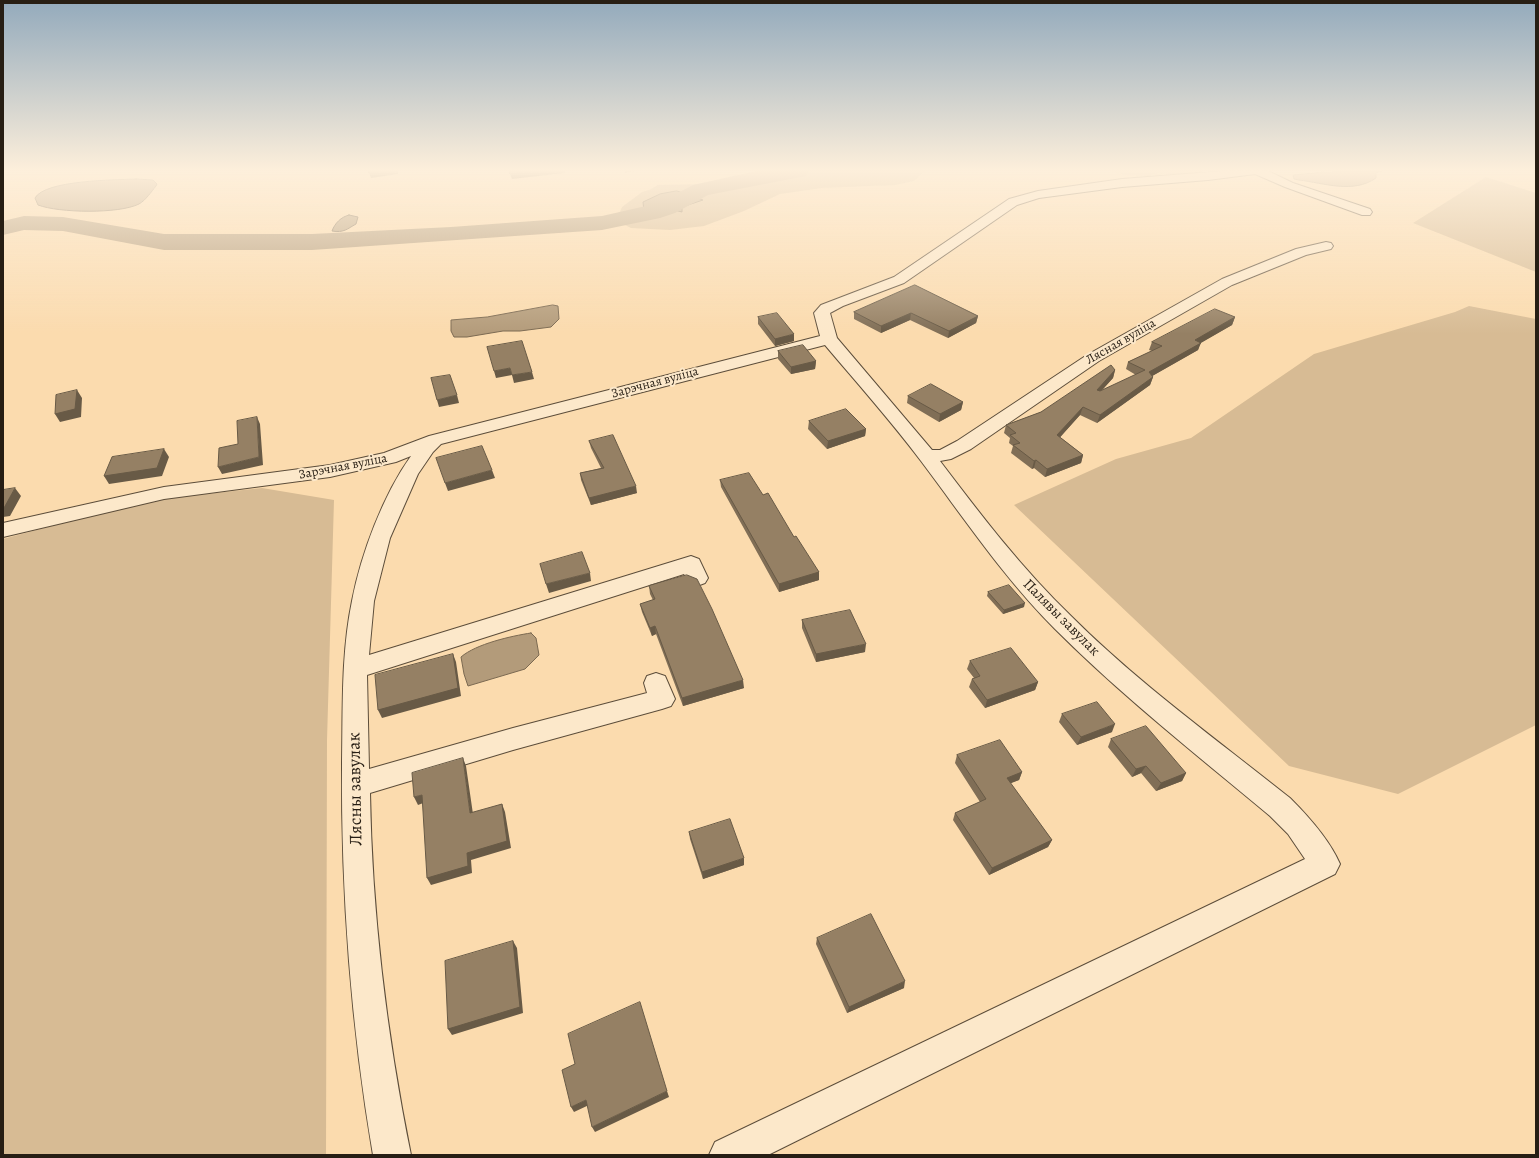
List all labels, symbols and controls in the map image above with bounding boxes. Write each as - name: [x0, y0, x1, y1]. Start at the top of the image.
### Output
- street label: Лясная вуліца: [1083, 316, 1159, 368]
- street label: Зарэчная вуліца: [610, 364, 700, 402]
- street label: Зарэчная вуліца: [297, 451, 389, 483]
- street label: Палявы завулак: [1019, 576, 1103, 660]
- street label: Лясны завулак: [344, 732, 368, 846]

